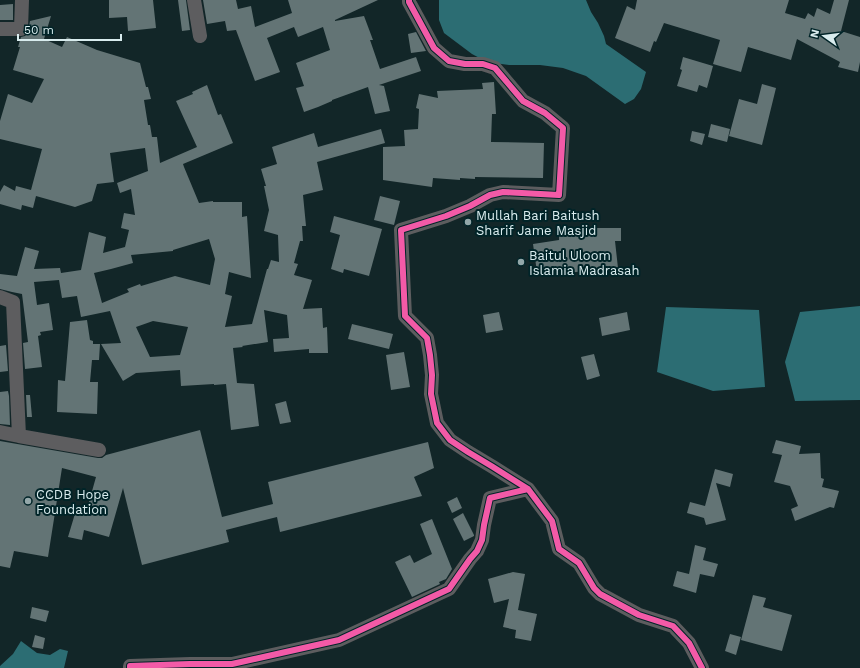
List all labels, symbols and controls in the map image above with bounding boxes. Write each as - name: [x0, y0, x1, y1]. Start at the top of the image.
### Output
- scale bar: [18, 16, 121, 42]
- north arrow: [804, 16, 844, 56]
- text: 50 m: [24, 23, 54, 37]
- text: N: [807, 28, 822, 39]
- place label: Mullah Bari Baitush Sharif Jame Masjid: [476, 208, 600, 238]
- marker: Mullah Bari Baitush Sharif Jame Masjid: [463, 217, 473, 227]
- place label: Baitul Uloom Islamia Madrasah: [529, 248, 640, 278]
- marker: Baitul Uloom Islamia Madrasah: [516, 257, 526, 267]
- place label: CCDB Hope Foundation: [36, 487, 109, 517]
- marker: CCDB Hope Foundation: [23, 496, 33, 506]

